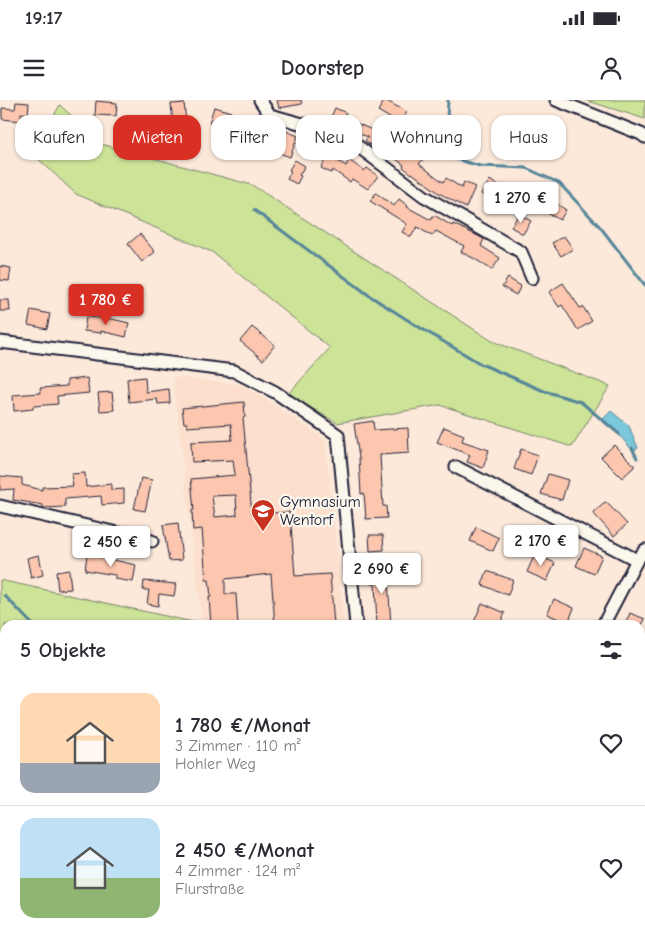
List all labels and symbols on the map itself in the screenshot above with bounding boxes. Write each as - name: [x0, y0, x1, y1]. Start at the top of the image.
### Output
- pin: 1 270 €: [475, 182, 567, 224]
- pin: 1 780 €: [60, 284, 152, 326]
- place label: Gymnasium Wentorf: [280, 493, 361, 529]
- school or university icon: Gymnasium Wentorf: [250, 498, 276, 532]
- pin: 2 170 €: [495, 524, 587, 567]
- pin: 2 450 €: [65, 526, 157, 568]
- pin: 2 690 €: [336, 552, 428, 595]

